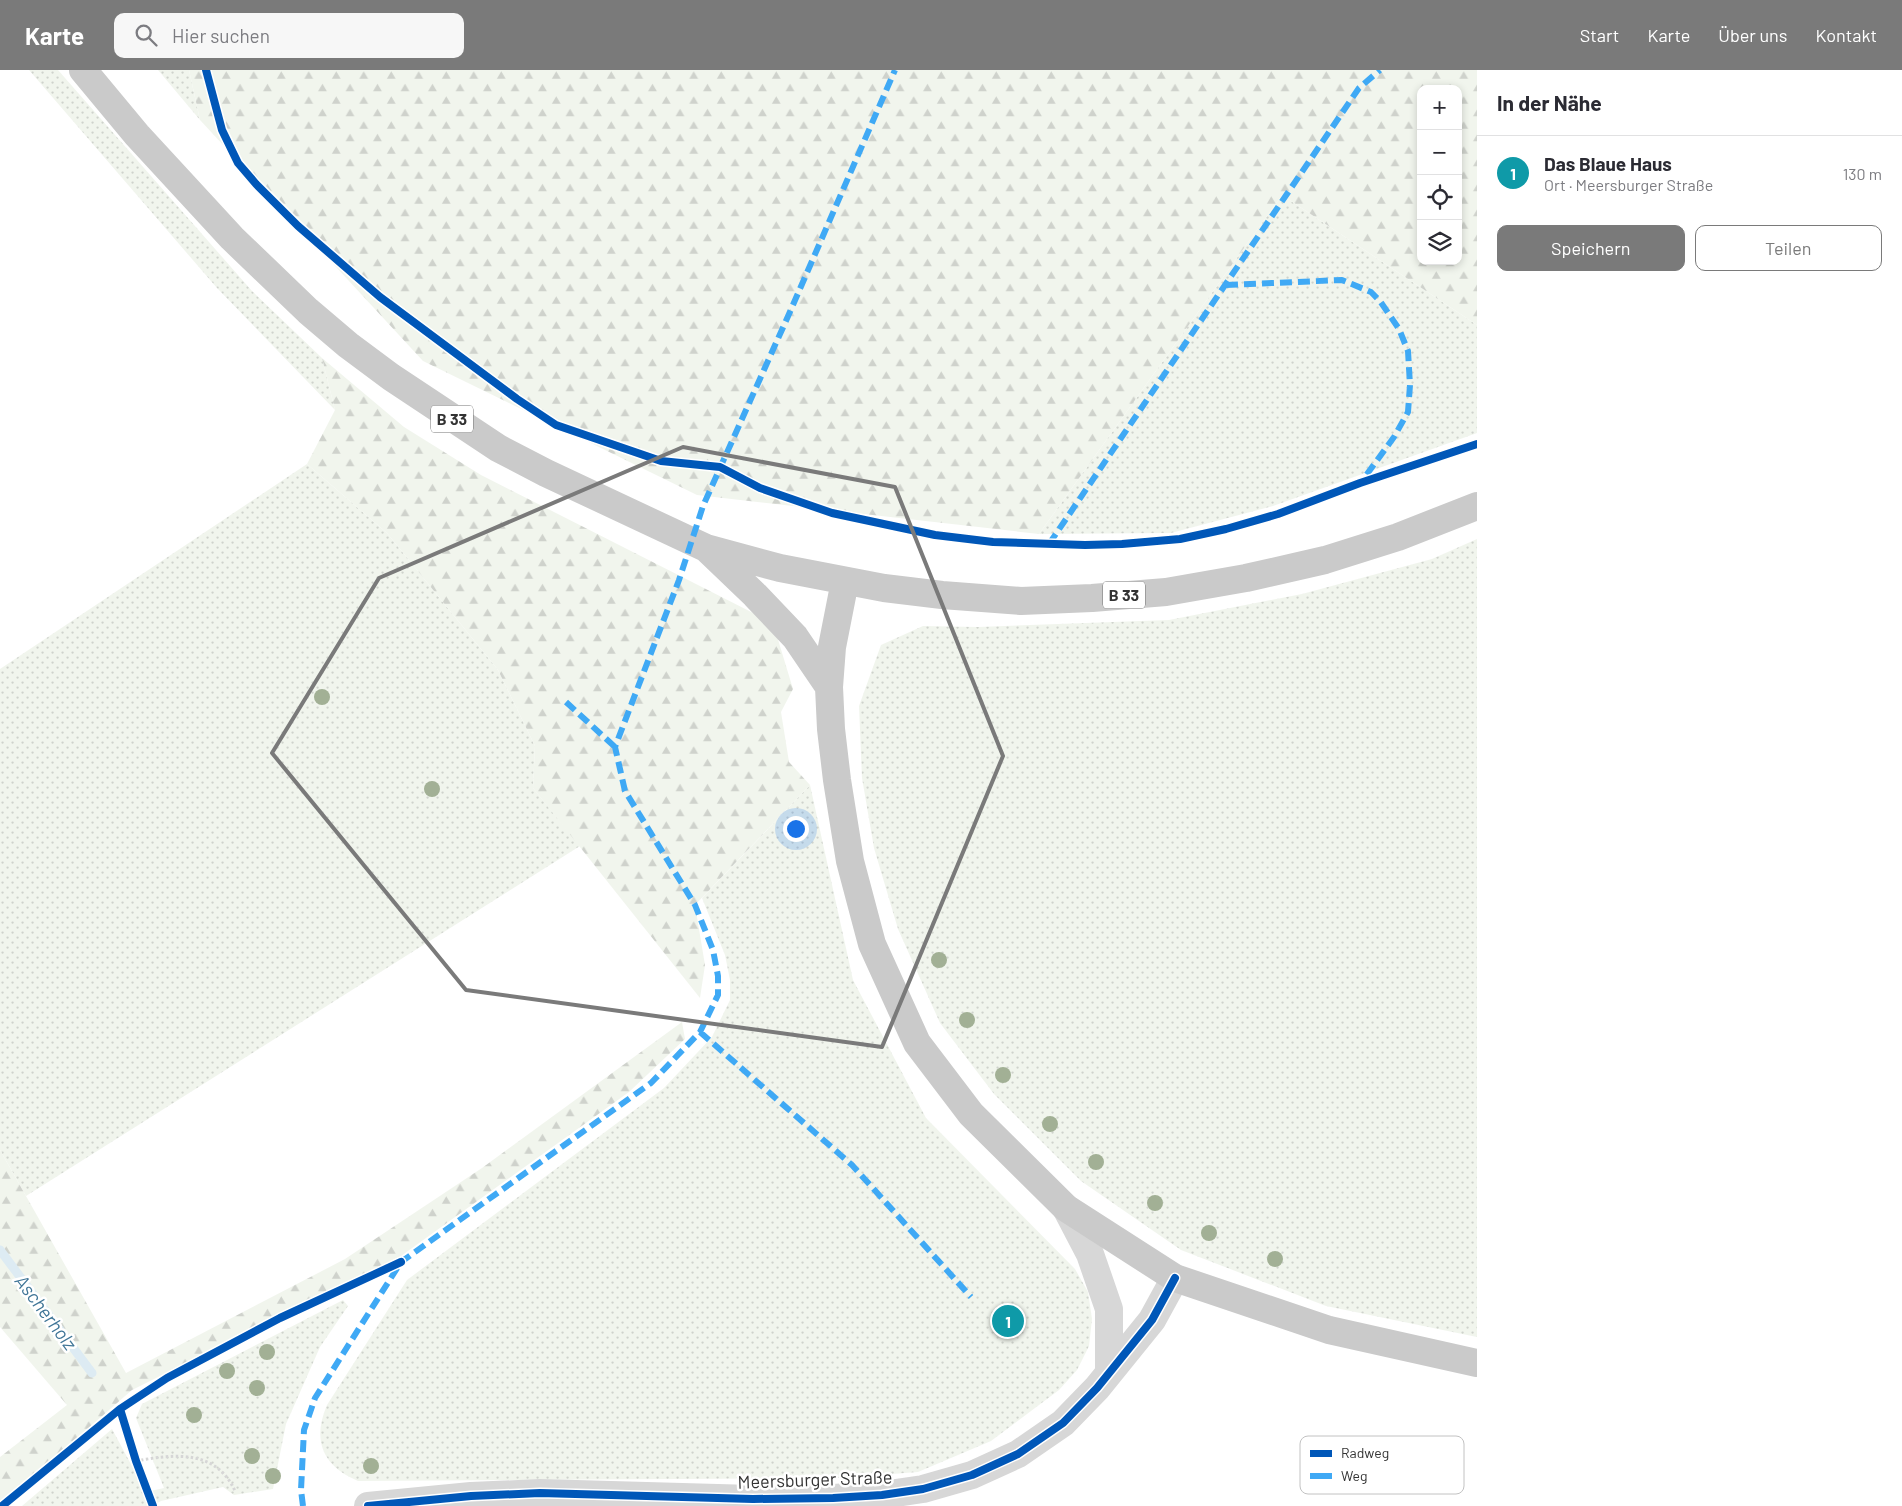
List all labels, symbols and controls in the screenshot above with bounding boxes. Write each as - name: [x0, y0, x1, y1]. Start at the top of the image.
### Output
- search box: [114, 13, 464, 58]
- text: Karte: [25, 21, 84, 50]
- icon: search: [132, 21, 160, 49]
- text: Hier suchen: [172, 24, 270, 47]
- text: Start: [1580, 24, 1619, 46]
- text: Karte: [1647, 24, 1690, 46]
- text: Über uns: [1718, 24, 1787, 46]
- text: Kontakt: [1815, 24, 1877, 46]
- map controls: [1417, 85, 1462, 265]
- button: +: [1417, 85, 1462, 130]
- text: In der Nähe: [1497, 90, 1602, 115]
- button: −: [1417, 130, 1462, 175]
- text: Das Blaue Haus: [1544, 152, 1672, 175]
- text: 1: [1510, 164, 1516, 183]
- text: 130 m: [1843, 164, 1882, 183]
- button: locate: [1417, 175, 1462, 220]
- text: Ort · Meersburger Straße: [1544, 175, 1713, 194]
- button: layers: [1417, 220, 1462, 265]
- button: Speichern: [1497, 225, 1685, 271]
- button: Teilen: [1695, 225, 1882, 271]
- road number: B 33: [431, 406, 473, 432]
- road number: B 33: [1103, 582, 1145, 608]
- your location: [783, 816, 809, 842]
- water label: Ascherholz: [11, 1270, 83, 1354]
- pin: 1: [992, 1302, 1024, 1340]
- legend: [1300, 1436, 1464, 1494]
- text: Radweg: [1341, 1444, 1389, 1461]
- street label: Meersburger Straße: [737, 1465, 893, 1493]
- text: Weg: [1341, 1467, 1368, 1484]

